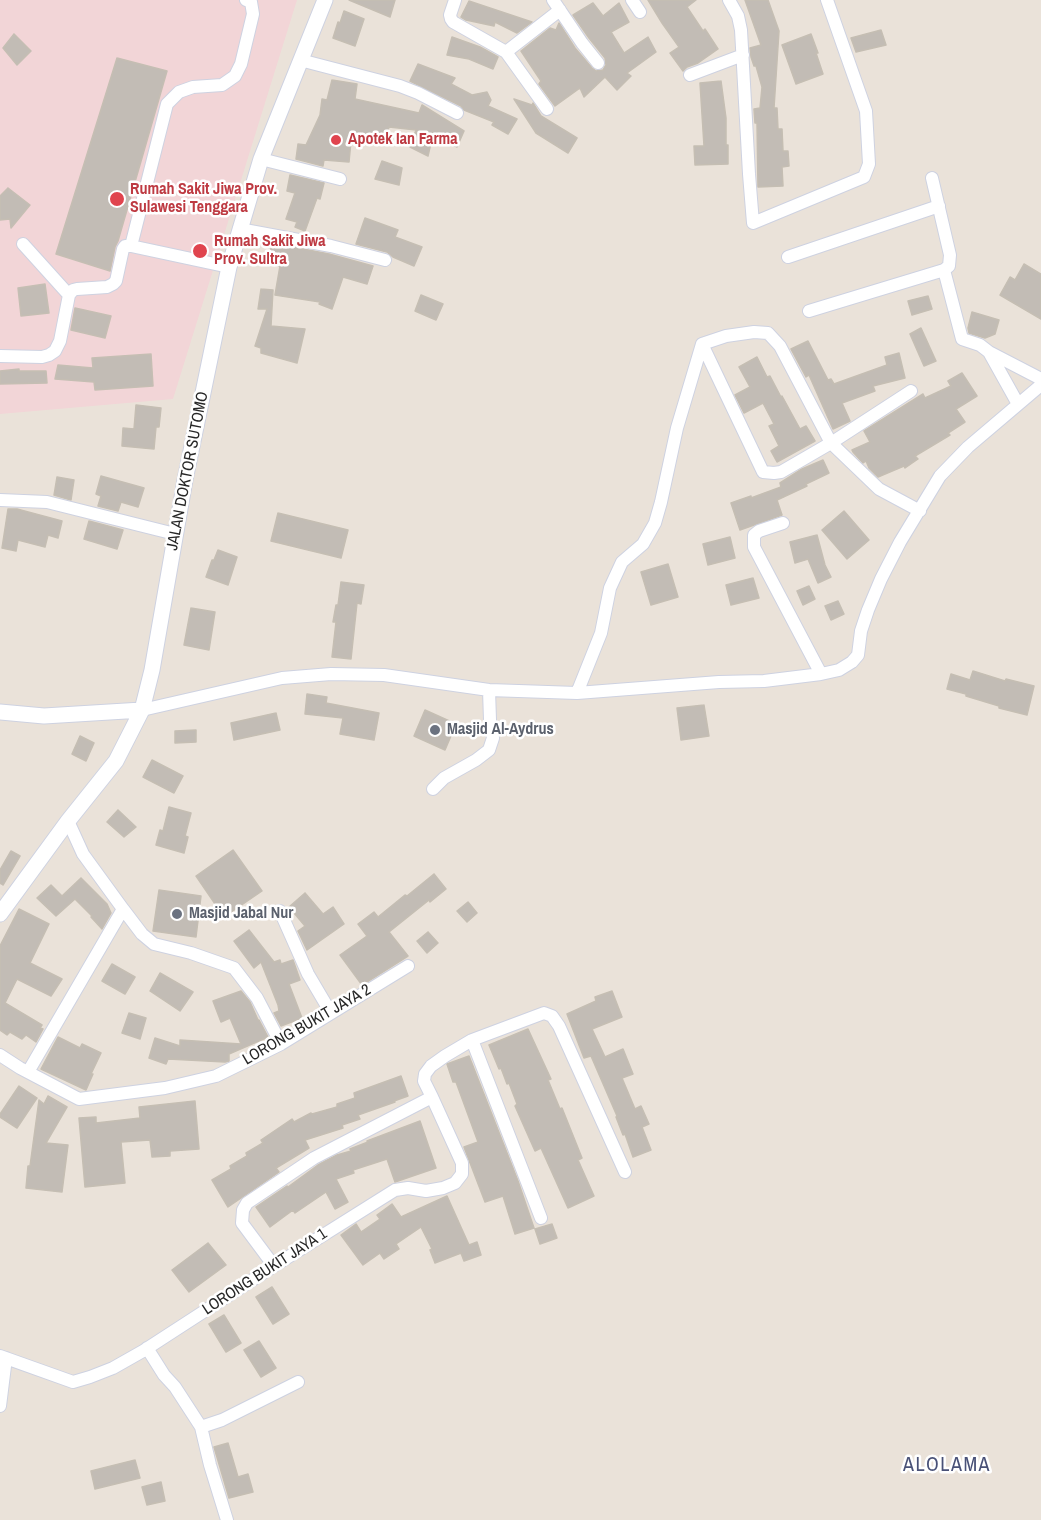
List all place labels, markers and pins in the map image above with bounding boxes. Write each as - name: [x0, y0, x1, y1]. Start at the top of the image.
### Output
- place label: Apotek Ian Farma: [348, 130, 457, 150]
- marker: Apotek Ian Farma: [329, 133, 343, 147]
- place label: Rumah Sakit Jiwa Prov. Sulawesi Tenggara: [130, 180, 277, 218]
- marker: Rumah Sakit Jiwa Prov. Sulawesi Tenggara: [108, 190, 126, 208]
- place label: Rumah Sakit Jiwa Prov. Sultra: [214, 232, 326, 270]
- marker: Rumah Sakit Jiwa Prov. Sultra: [191, 242, 209, 260]
- place label: Masjid Al-Aydrus: [447, 720, 554, 740]
- marker: Masjid Al-Aydrus: [428, 723, 442, 737]
- place label: Masjid Jabal Nur: [189, 904, 293, 924]
- marker: Masjid Jabal Nur: [170, 907, 184, 921]

